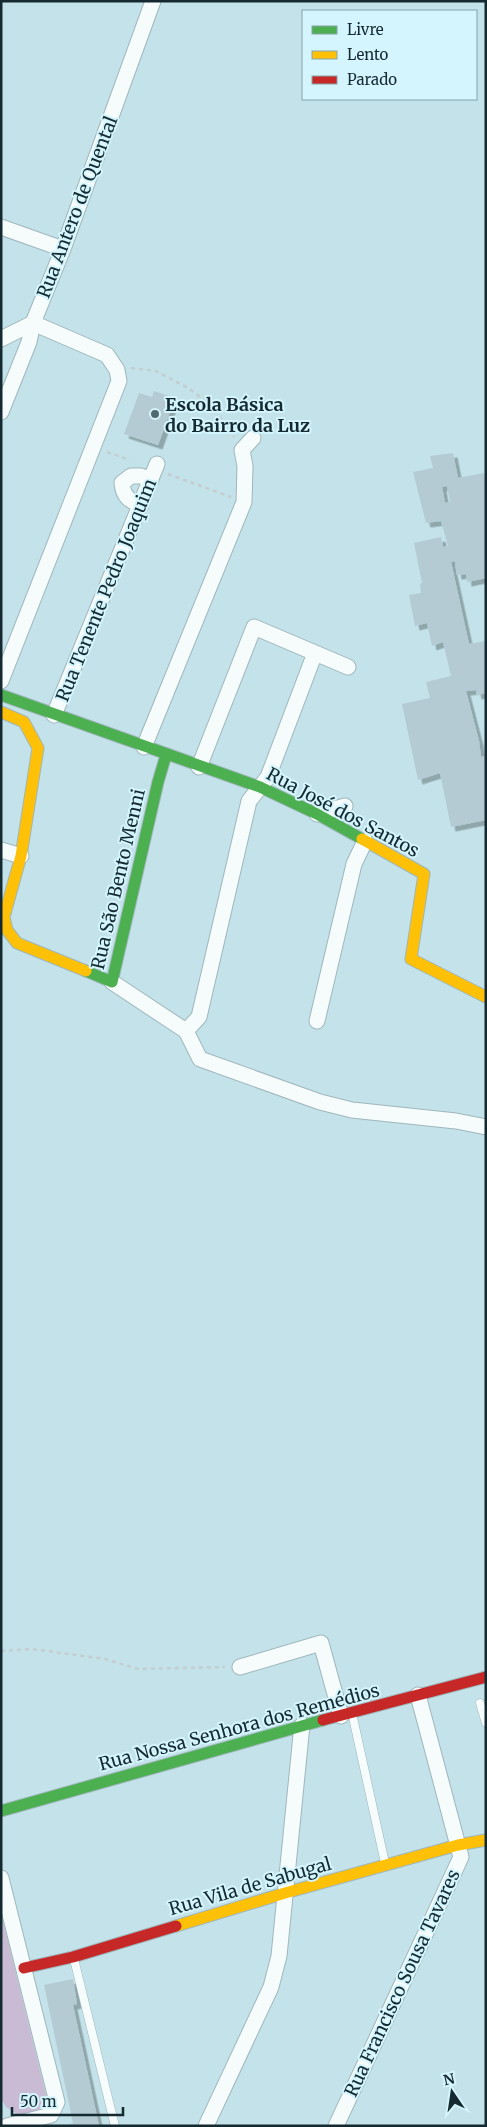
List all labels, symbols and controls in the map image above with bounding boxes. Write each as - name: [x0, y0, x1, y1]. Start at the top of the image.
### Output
- legend: [302, 10, 477, 100]
- text: Livre: [347, 20, 384, 39]
- text: Lento: [347, 45, 389, 64]
- text: Parado: [347, 70, 397, 89]
- street label: Rua Antero de Quental: [32, 112, 122, 301]
- place label: Escola Básica do Bairro da Luz: [165, 393, 310, 437]
- marker: Escola Básica do Bairro da Luz: [149, 408, 161, 420]
- street label: Rua Tenente Pedro Joaquim: [51, 475, 161, 705]
- street label: Rua José dos Santos: [263, 762, 423, 862]
- street label: Rua São Bento Menni: [86, 786, 150, 972]
- street label: Rua Nossa Senhora dos Remédios: [96, 1678, 382, 1776]
- street label: Rua Vila de Sabugal: [166, 1852, 334, 1920]
- street label: Rua Francisco Sousa Tavares: [339, 1866, 465, 2100]
- north arrow: [427, 2067, 477, 2117]
- text: N: [442, 2069, 456, 2089]
- scale bar: [12, 2084, 124, 2116]
- text: 50 m: [20, 2092, 57, 2111]

